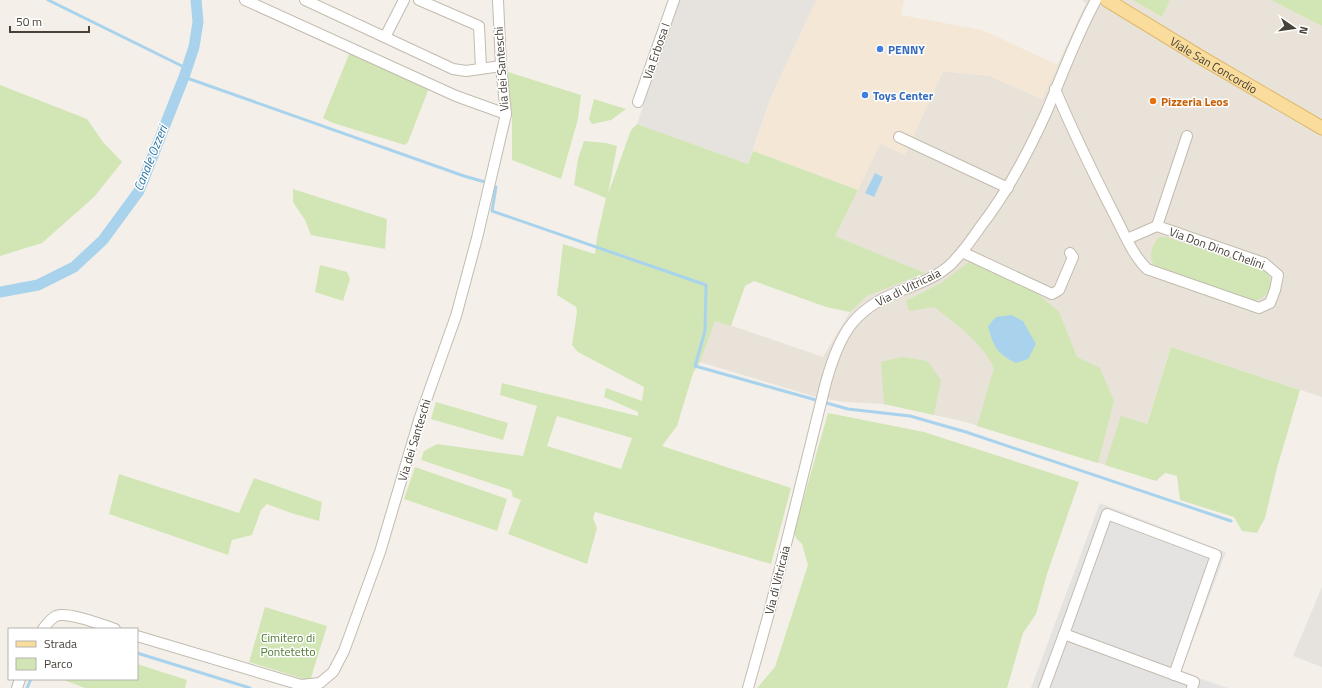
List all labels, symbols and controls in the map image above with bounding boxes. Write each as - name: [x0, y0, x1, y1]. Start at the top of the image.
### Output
- scale bar: [10, 8, 89, 34]
- north arrow: [1274, 8, 1314, 48]
- text: 50 m: [16, 12, 42, 31]
- street label: Via Erbosa I: [637, 20, 675, 82]
- text: N: [1295, 25, 1312, 36]
- street label: Via dei Santeschi: [489, 26, 513, 112]
- street label: Viale San Concordio: [1167, 31, 1261, 98]
- place label: PENNY: [888, 40, 925, 59]
- marker: PENNY: [875, 44, 885, 54]
- place label: Toys Center: [873, 86, 934, 105]
- marker: Toys Center: [860, 90, 870, 100]
- place label: Pizzeria Leos: [1161, 92, 1229, 111]
- marker: Pizzeria Leos: [1148, 96, 1158, 106]
- water label: Canale Ozzeri: [128, 121, 173, 194]
- street label: Via Don Dino Chelini: [1166, 222, 1268, 274]
- street label: Via di Vitricaia: [872, 263, 944, 311]
- street label: Via dei Santeschi: [392, 397, 436, 483]
- street label: Via di Vitricaia: [759, 544, 795, 616]
- legend: [8, 628, 138, 680]
- park label: Cimitero di Pontetetto: [260, 628, 316, 661]
- text: Strada: [44, 634, 77, 653]
- text: Parco: [44, 654, 73, 673]

